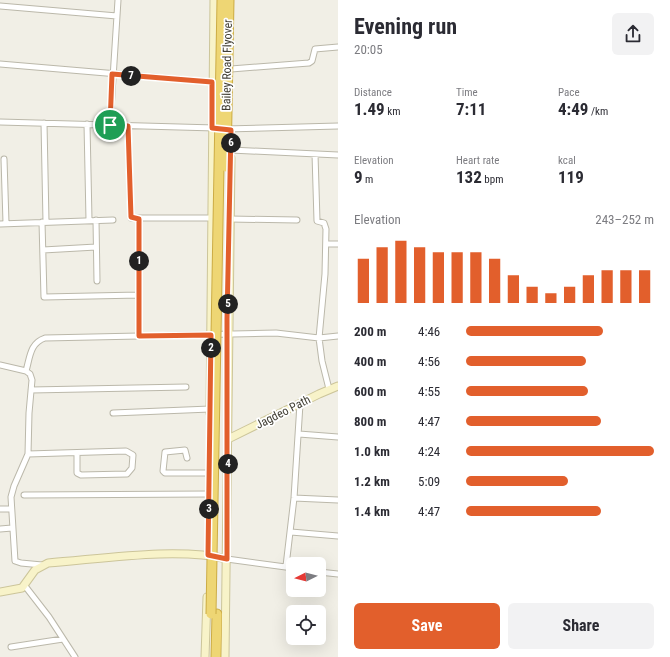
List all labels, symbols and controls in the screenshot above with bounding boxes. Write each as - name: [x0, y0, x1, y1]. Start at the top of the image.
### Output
- button: share: [612, 13, 654, 55]
- text: Evening run: [354, 14, 457, 39]
- street label: Bailey Road Flyover: [219, 19, 235, 111]
- text: 20:05: [354, 42, 383, 57]
- pin: 7: [121, 66, 141, 86]
- text: 7: [128, 69, 134, 82]
- text: Distance: [354, 86, 392, 99]
- text: Time: [456, 86, 478, 99]
- text: Pace: [558, 86, 580, 99]
- text: 1.49: [354, 99, 385, 119]
- text: 7:11: [456, 99, 486, 119]
- text: 4:49: [558, 99, 588, 119]
- text: km: [385, 105, 400, 118]
- text: /km: [588, 105, 608, 118]
- pin: [93, 108, 127, 142]
- icon: arrive: [99, 114, 121, 136]
- pin: 6: [221, 133, 241, 153]
- text: 6: [228, 136, 234, 149]
- text: Elevation: [354, 154, 394, 167]
- text: Heart rate: [456, 154, 499, 167]
- text: kcal: [558, 154, 576, 167]
- text: 9: [354, 167, 363, 187]
- text: 132: [456, 167, 482, 187]
- text: 119: [558, 167, 584, 187]
- text: m: [363, 173, 373, 186]
- text: bpm: [482, 173, 503, 186]
- text: Elevation: [354, 212, 401, 227]
- text: 243–252 m: [595, 212, 654, 227]
- pin: 1: [129, 251, 149, 271]
- text: 1: [136, 254, 142, 267]
- pin: 5: [218, 294, 238, 314]
- text: 5: [225, 297, 231, 310]
- text: 200 m: [354, 324, 386, 339]
- text: 4:46: [418, 324, 440, 339]
- pin: 2: [201, 338, 221, 358]
- text: 2: [208, 341, 214, 354]
- text: 400 m: [354, 354, 386, 369]
- text: 4:56: [418, 354, 440, 369]
- text: 600 m: [354, 384, 386, 399]
- text: 4:55: [418, 384, 440, 399]
- street label: Jagdeo Path: [253, 392, 313, 432]
- text: 800 m: [354, 414, 386, 429]
- text: 4:47: [418, 414, 440, 429]
- text: 1.0 km: [354, 444, 390, 459]
- text: 4:24: [418, 444, 440, 459]
- pin: 4: [218, 454, 238, 474]
- text: 4: [225, 457, 231, 470]
- text: 1.2 km: [354, 474, 390, 489]
- text: 5:09: [418, 474, 440, 489]
- pin: 3: [199, 499, 219, 519]
- text: 3: [206, 502, 212, 515]
- text: 1.4 km: [354, 504, 390, 519]
- text: 4:47: [418, 504, 440, 519]
- north arrow: [286, 557, 326, 597]
- map controls: [286, 557, 326, 645]
- button: Save: [354, 603, 500, 649]
- button: Share: [508, 603, 654, 649]
- button: locate: [286, 605, 326, 645]

